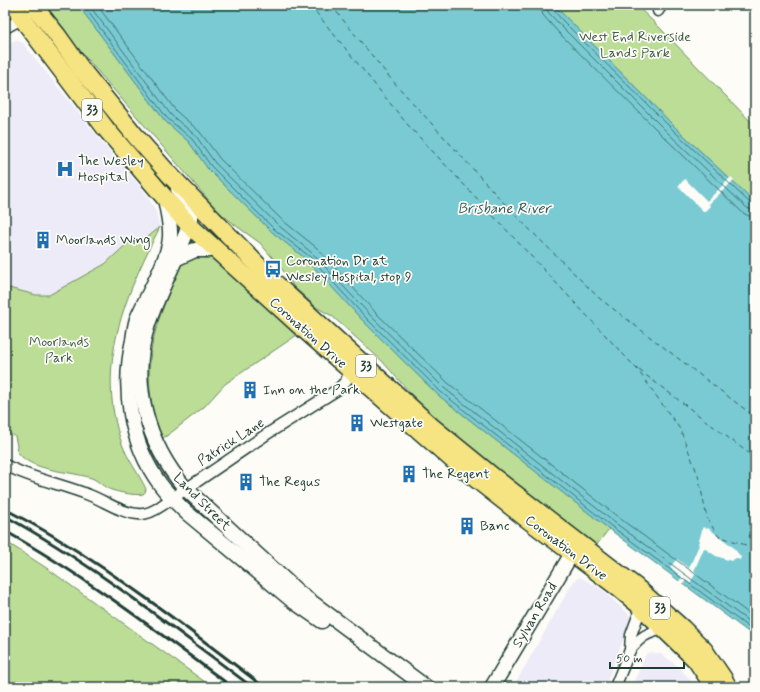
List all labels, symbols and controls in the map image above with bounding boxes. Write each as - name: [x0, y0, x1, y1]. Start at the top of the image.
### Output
- park label: West End Riverside Lands Park: [579, 28, 691, 62]
- road number: 33: [82, 99, 102, 121]
- place label: The Wesley Hospital: [78, 152, 144, 186]
- hospital icon: The Wesley Hospital: [55, 159, 75, 179]
- water label: Brisbane River: [458, 199, 552, 219]
- building icon: Moorlands Wing: [33, 230, 53, 250]
- place label: Moorlands Wing: [56, 231, 150, 250]
- place label: Coronation Dr at Wesley Hospital, stop 9: [286, 252, 412, 286]
- bus stop icon: Coronation Dr at Wesley Hospital, stop 9: [263, 259, 283, 279]
- street label: Coronation Drive: [265, 293, 351, 373]
- park label: Moorlands Park: [29, 333, 90, 367]
- road number: 33: [356, 355, 376, 377]
- building icon: Inn on the Park: [240, 380, 260, 400]
- place label: Inn on the Park: [263, 381, 360, 399]
- building icon: Westgate: [347, 413, 367, 433]
- street label: Patrick Lane: [194, 414, 268, 470]
- place label: Westgate: [370, 414, 423, 432]
- building icon: The Regent: [399, 464, 419, 484]
- place label: The Regent: [422, 465, 490, 483]
- street label: Land Street: [169, 469, 235, 535]
- building icon: The Regus: [236, 472, 256, 492]
- place label: The Regus: [259, 473, 320, 491]
- street label: Coronation Drive: [521, 511, 611, 585]
- building icon: Banc: [457, 516, 477, 536]
- place label: Banc: [480, 517, 510, 535]
- street label: Sylvan Road: [508, 579, 562, 651]
- road number: 33: [650, 597, 670, 619]
- scale bar: [610, 644, 684, 670]
- text: 50 m: [616, 651, 643, 667]

